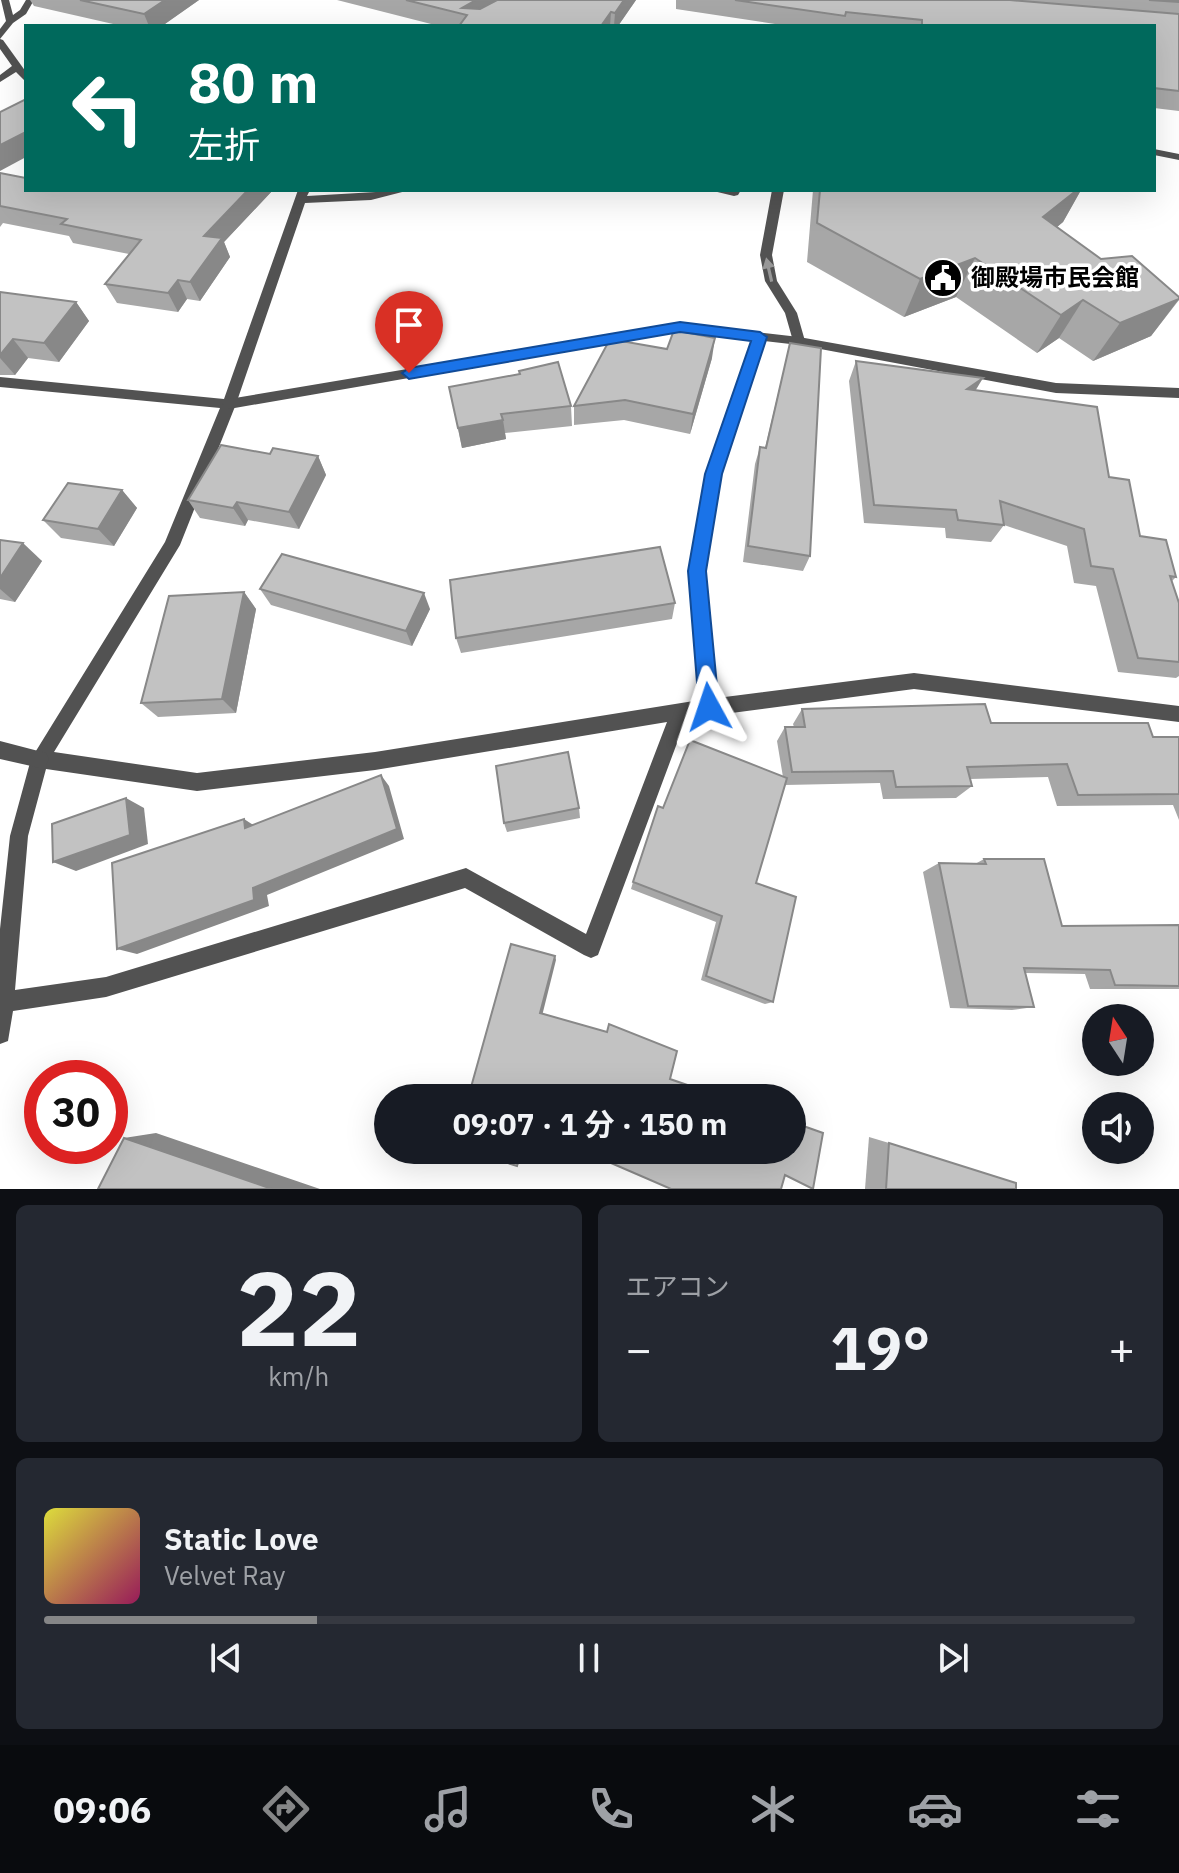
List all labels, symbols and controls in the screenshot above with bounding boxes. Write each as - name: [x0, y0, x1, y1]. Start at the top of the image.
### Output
- text: 80 m: [188, 46, 318, 118]
- icon: left: [56, 56, 160, 160]
- text: 左折: [188, 121, 260, 168]
- public building icon: 御殿場市民会館: [922, 257, 964, 299]
- one-way arrow: [762, 258, 775, 283]
- place label: 御殿場市民会館: [971, 261, 1139, 293]
- pin: [375, 291, 443, 373]
- icon: arrive: [387, 303, 431, 347]
- position arrow: [667, 665, 751, 749]
- north arrow: [1082, 1004, 1154, 1076]
- map controls: [1082, 1004, 1154, 1164]
- speed limit sign: 30: [24, 1060, 128, 1164]
- button: sound: [1082, 1092, 1154, 1164]
- text: 09:07 · 1 分 · 150 m: [453, 1104, 727, 1143]
- text: 22: [236, 1239, 361, 1375]
- text: エアコン: [626, 1269, 730, 1303]
- text: 19°: [830, 1308, 930, 1387]
- text: −: [626, 1320, 652, 1377]
- text: +: [1109, 1320, 1135, 1377]
- text: km/h: [268, 1359, 329, 1393]
- text: Static Love: [164, 1519, 319, 1558]
- text: Velvet Ray: [164, 1558, 285, 1592]
- icon: previous: [204, 1636, 248, 1680]
- icon: pause: [567, 1636, 611, 1680]
- icon: next: [931, 1636, 975, 1680]
- icon: directions: [258, 1781, 314, 1837]
- icon: music: [420, 1781, 476, 1837]
- icon: phone: [583, 1781, 639, 1837]
- icon: climate: [745, 1781, 801, 1837]
- icon: car: [907, 1781, 963, 1837]
- icon: filters: [1070, 1781, 1126, 1837]
- text: 09:06: [53, 1786, 151, 1833]

